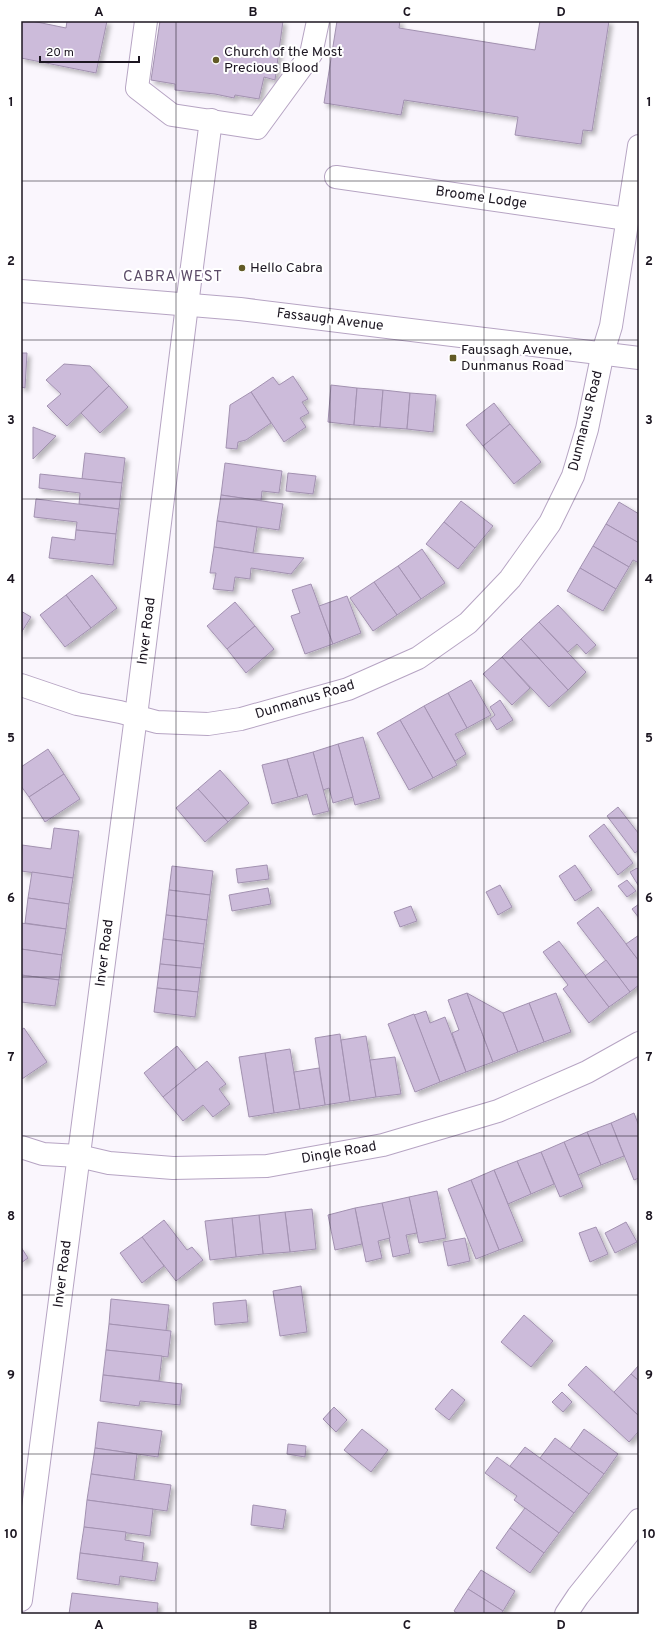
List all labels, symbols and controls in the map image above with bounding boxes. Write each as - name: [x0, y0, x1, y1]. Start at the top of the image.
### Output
- text: A: [94, 5, 104, 21]
- text: B: [249, 5, 258, 21]
- text: C: [403, 5, 411, 21]
- text: D: [556, 5, 566, 21]
- scale bar: [40, 38, 139, 64]
- place label: Church of the Most Precious Blood: [224, 44, 342, 77]
- text: 20 m: [46, 45, 74, 61]
- marker: Church of the Most Precious Blood: [211, 55, 221, 65]
- text: 1: [8, 95, 14, 111]
- text: 1: [646, 95, 652, 111]
- street label: Broome Lodge: [434, 183, 528, 213]
- text: 2: [7, 254, 15, 270]
- text: 2: [645, 254, 653, 270]
- place label: Hello Cabra: [250, 260, 323, 277]
- marker: Hello Cabra: [237, 263, 247, 273]
- district label: CABRA WEST: [123, 268, 223, 287]
- street label: Fassaugh Avenue: [276, 305, 384, 335]
- place label: Faussagh Avenue, Dunmanus Road: [461, 342, 572, 375]
- marker: Faussagh Avenue, Dunmanus Road: [448, 353, 458, 363]
- street label: Dunmanus Road: [565, 369, 607, 473]
- text: 3: [7, 413, 15, 429]
- text: 3: [645, 413, 653, 429]
- text: 4: [7, 572, 15, 588]
- text: 4: [645, 572, 653, 588]
- street label: Inver Road: [134, 596, 160, 666]
- street label: Dunmanus Road: [253, 677, 357, 723]
- text: 5: [7, 731, 15, 747]
- text: 5: [645, 731, 653, 747]
- text: 6: [7, 891, 15, 907]
- text: 6: [645, 891, 653, 907]
- street label: Inver Road: [92, 918, 118, 988]
- text: 7: [8, 1050, 15, 1066]
- text: 7: [646, 1050, 653, 1066]
- street label: Dingle Road: [300, 1138, 378, 1168]
- text: 8: [7, 1209, 15, 1225]
- text: 8: [645, 1209, 653, 1225]
- street label: Inver Road: [50, 1239, 76, 1309]
- text: 9: [7, 1368, 15, 1384]
- text: 9: [645, 1368, 653, 1384]
- text: 10: [4, 1527, 18, 1543]
- text: 10: [642, 1527, 656, 1543]
- text: A: [94, 1618, 104, 1634]
- text: B: [249, 1618, 258, 1634]
- text: C: [403, 1618, 411, 1634]
- text: D: [556, 1618, 566, 1634]

